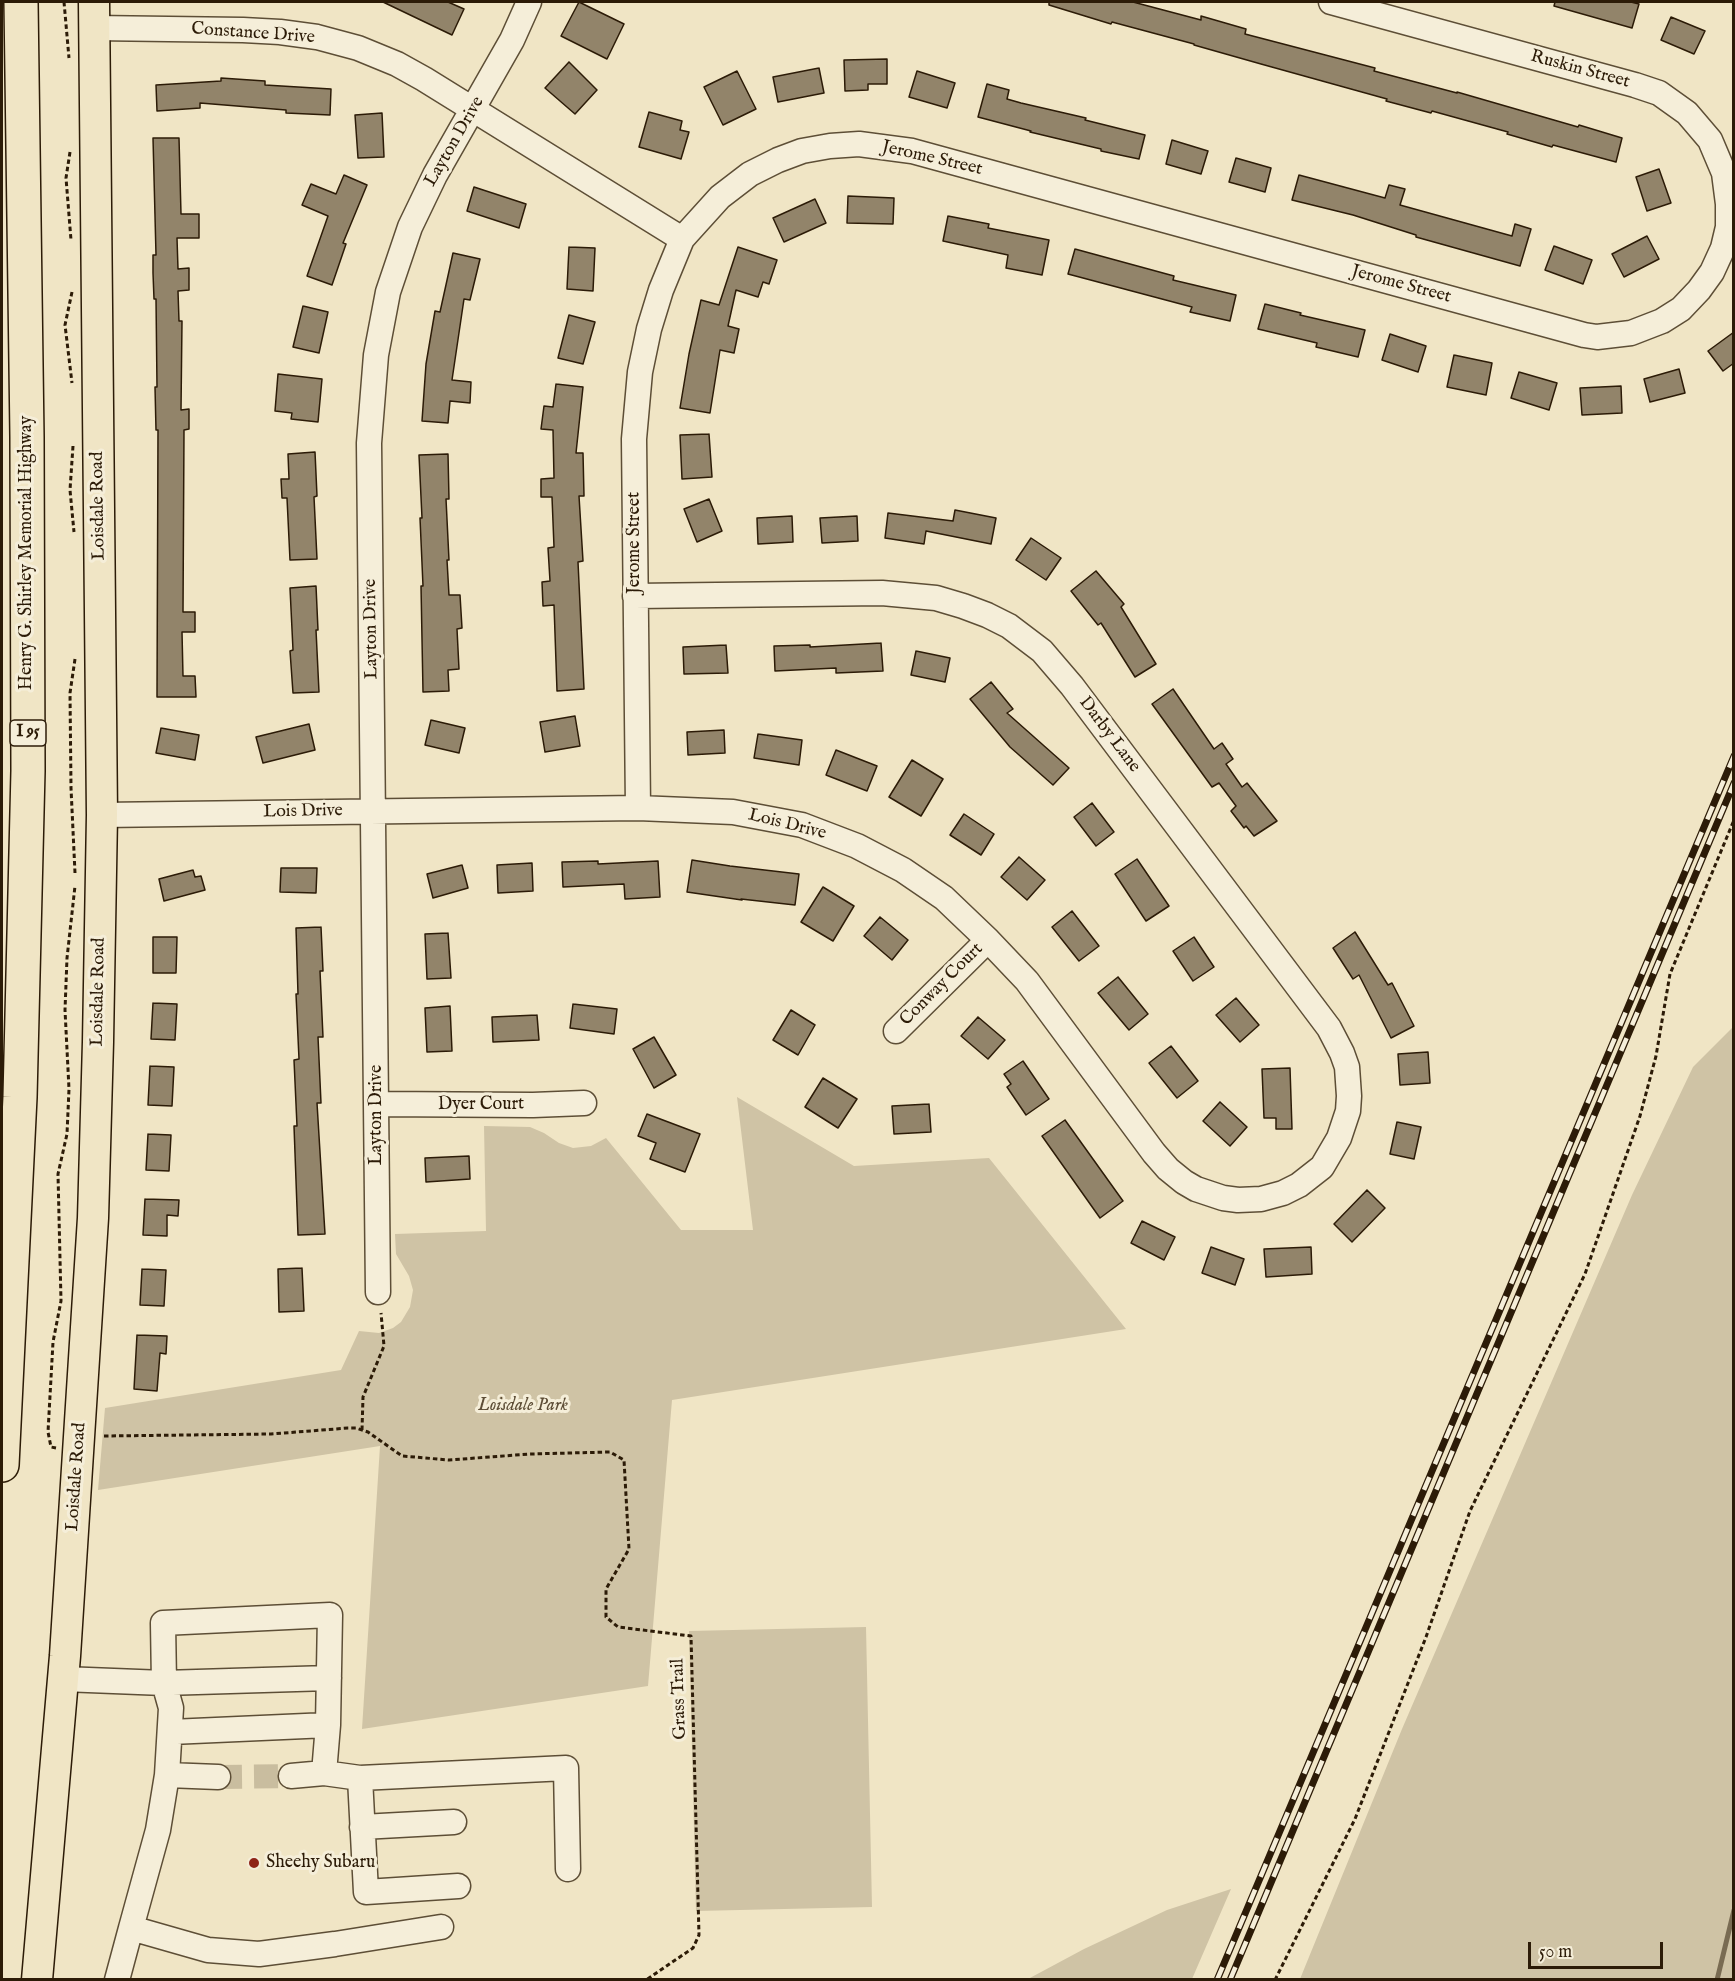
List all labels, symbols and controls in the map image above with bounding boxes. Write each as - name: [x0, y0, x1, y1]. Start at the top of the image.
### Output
- street label: Constance Drive: [190, 19, 316, 49]
- street label: Ruskin Street: [1528, 46, 1632, 94]
- street label: Layton Drive: [421, 93, 489, 191]
- street label: Jerome Street: [880, 137, 984, 181]
- street label: Jerome Street: [1349, 261, 1453, 309]
- street label: Henry G. Shirley Memorial Highway: [16, 416, 38, 690]
- street label: Loisdale Road: [87, 451, 111, 561]
- street label: Jerome Street: [624, 492, 646, 594]
- street label: Layton Drive: [360, 579, 384, 679]
- street label: Darby Lane: [1073, 693, 1145, 777]
- road number: I 95: [10, 720, 46, 746]
- street label: Lois Drive: [263, 801, 343, 823]
- street label: Lois Drive: [746, 805, 828, 845]
- street label: Loisdale Road: [87, 937, 111, 1047]
- street label: Conway Court: [896, 939, 988, 1031]
- street label: Layton Drive: [366, 1065, 388, 1165]
- street label: Dyer Court: [438, 1094, 524, 1116]
- park label: Loisdale Park: [478, 1395, 568, 1417]
- street label: Loisdale Road: [62, 1422, 92, 1532]
- street label: Grass Trail: [668, 1658, 692, 1740]
- place label: Sheehy Subaru: [266, 1852, 375, 1874]
- marker: Sheehy Subaru: [247, 1856, 261, 1870]
- scale bar: [1531, 1930, 1666, 1968]
- text: 50 m: [1539, 1941, 1572, 1964]

